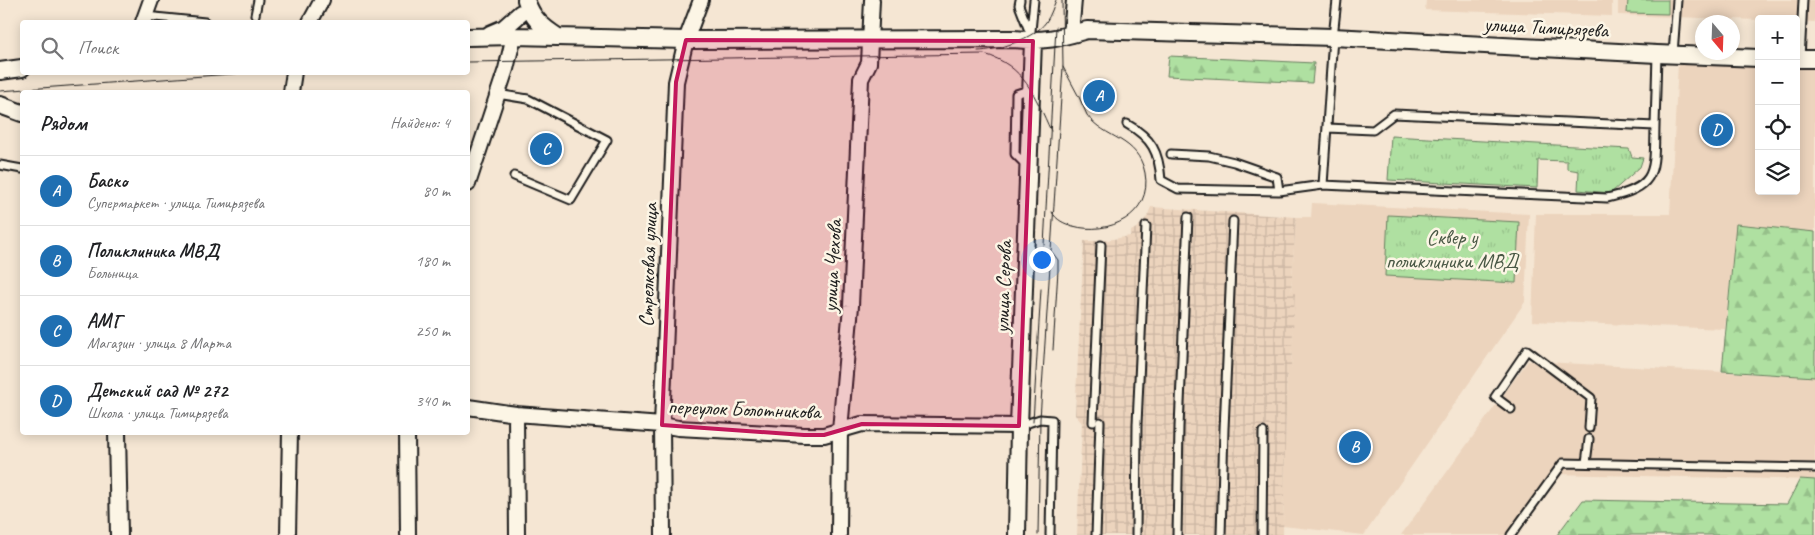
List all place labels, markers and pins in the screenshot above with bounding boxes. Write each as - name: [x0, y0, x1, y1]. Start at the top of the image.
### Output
- pin: A: [1083, 77, 1115, 115]
- pin: D: [1701, 111, 1733, 149]
- pin: C: [530, 130, 562, 168]
- pin: B: [1339, 428, 1371, 466]

